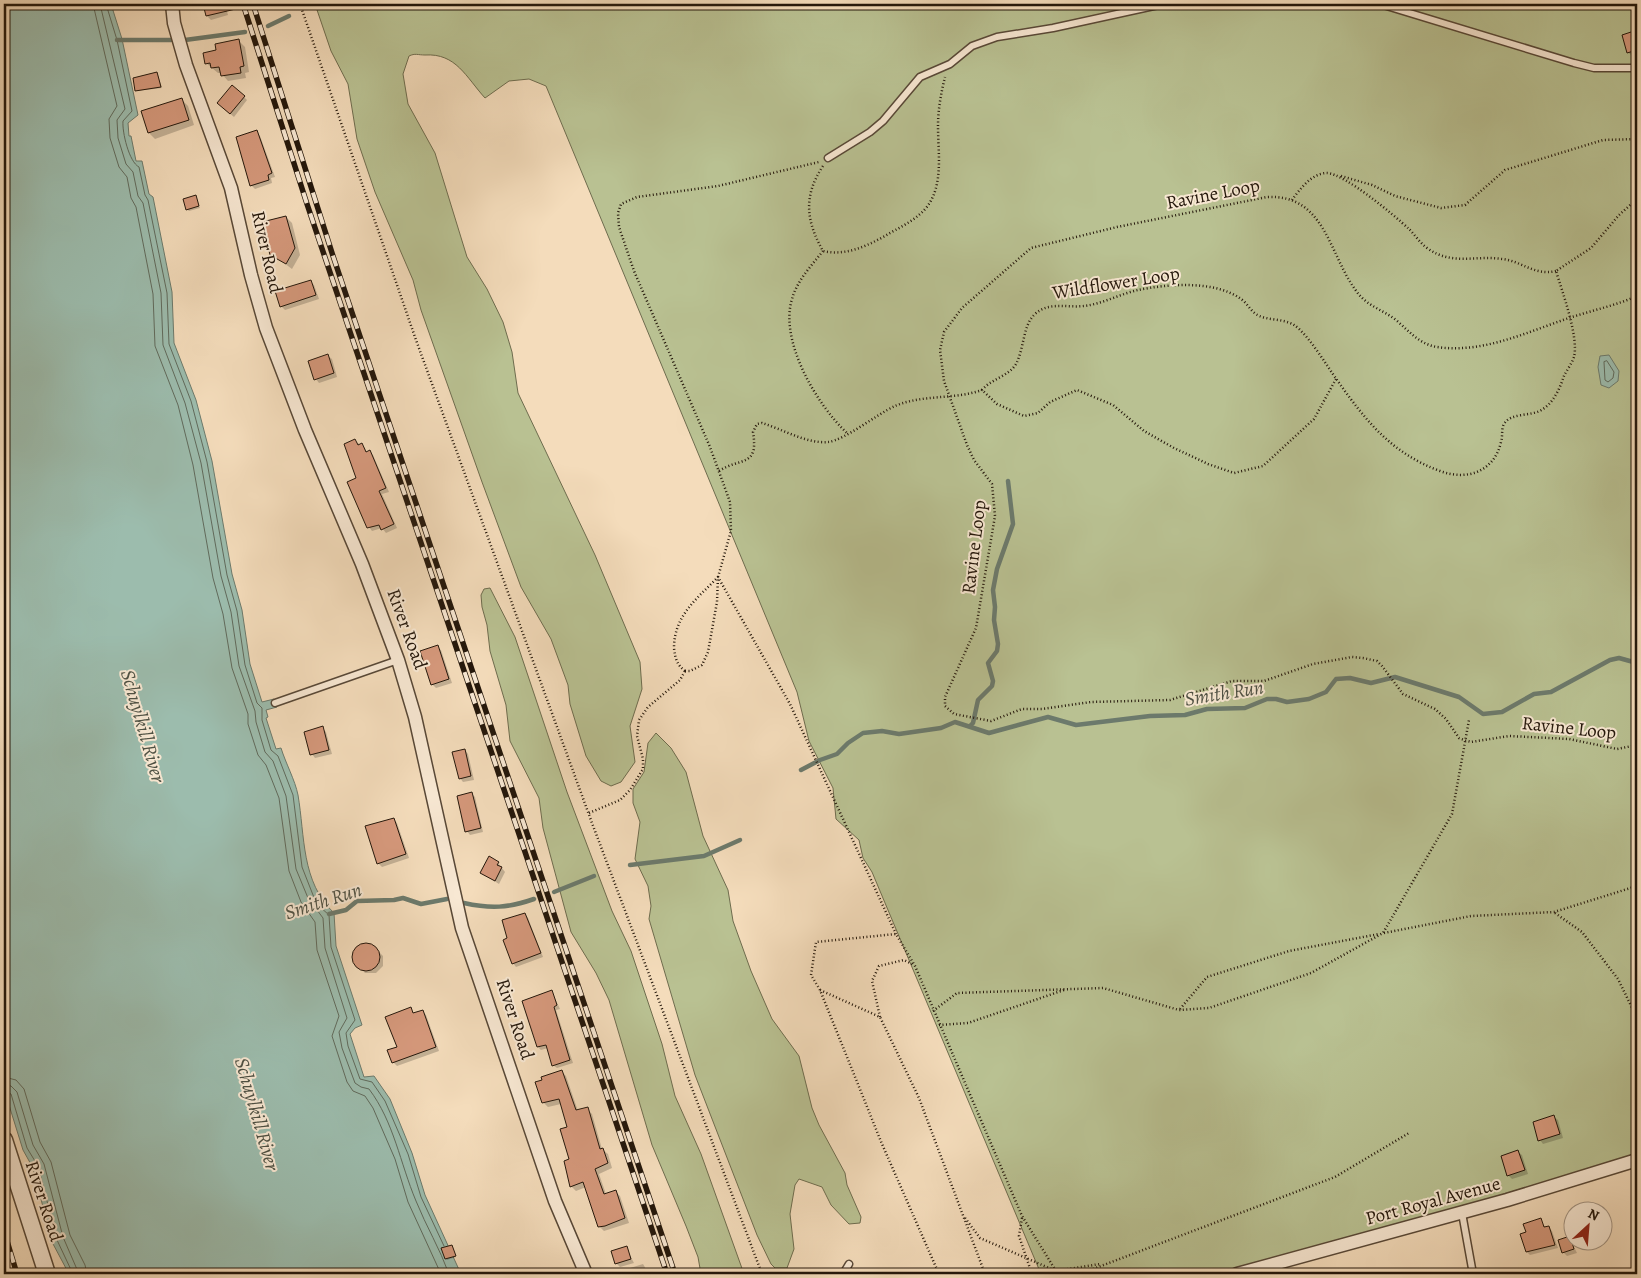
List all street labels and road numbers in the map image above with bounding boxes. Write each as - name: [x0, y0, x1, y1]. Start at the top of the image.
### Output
- street label: Ravine Loop: [1164, 172, 1262, 216]
- street label: River Road: [245, 208, 289, 297]
- street label: Wildflower Loop: [1050, 260, 1181, 306]
- street label: Ravine Loop: [955, 498, 993, 596]
- street label: River Road: [380, 585, 434, 674]
- street label: Ravine Loop: [1520, 710, 1618, 746]
- street label: River Road: [490, 975, 541, 1064]
- street label: River Road: [19, 1157, 70, 1246]
- street label: Port Royal Avenue: [1363, 1171, 1503, 1231]

